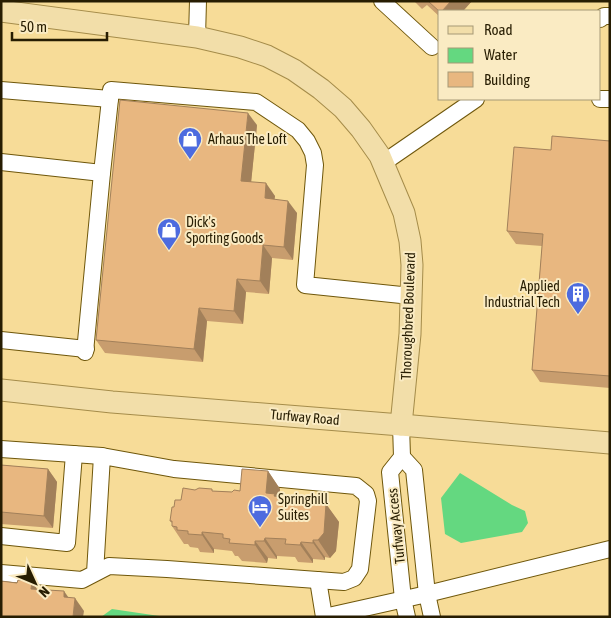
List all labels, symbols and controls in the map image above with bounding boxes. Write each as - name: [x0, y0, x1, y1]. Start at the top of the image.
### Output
- scale bar: [12, 10, 108, 42]
- legend: [438, 10, 601, 100]
- text: 50 m: [20, 18, 47, 35]
- text: Road: [484, 21, 513, 38]
- text: Water: [484, 46, 517, 63]
- text: Building: [484, 71, 530, 88]
- shop icon: Arhaus The Loft: [177, 126, 203, 160]
- place label: Arhaus The Loft: [208, 131, 287, 147]
- place label: Dick's Sporting Goods: [186, 214, 263, 246]
- shop icon: Dick's Sporting Goods: [156, 217, 182, 251]
- street label: Thoroughbred Boulevard: [398, 252, 418, 380]
- place label: Applied Industrial Tech: [484, 278, 560, 310]
- building icon: Applied Industrial Tech: [565, 281, 591, 315]
- street label: Turfway Road: [270, 406, 340, 428]
- street label: Turfway Access: [384, 487, 408, 565]
- place label: Springhill Suites: [278, 491, 328, 523]
- hotel icon: Springhill Suites: [247, 494, 273, 528]
- north arrow: [10, 558, 60, 608]
- text: N: [36, 584, 53, 601]

